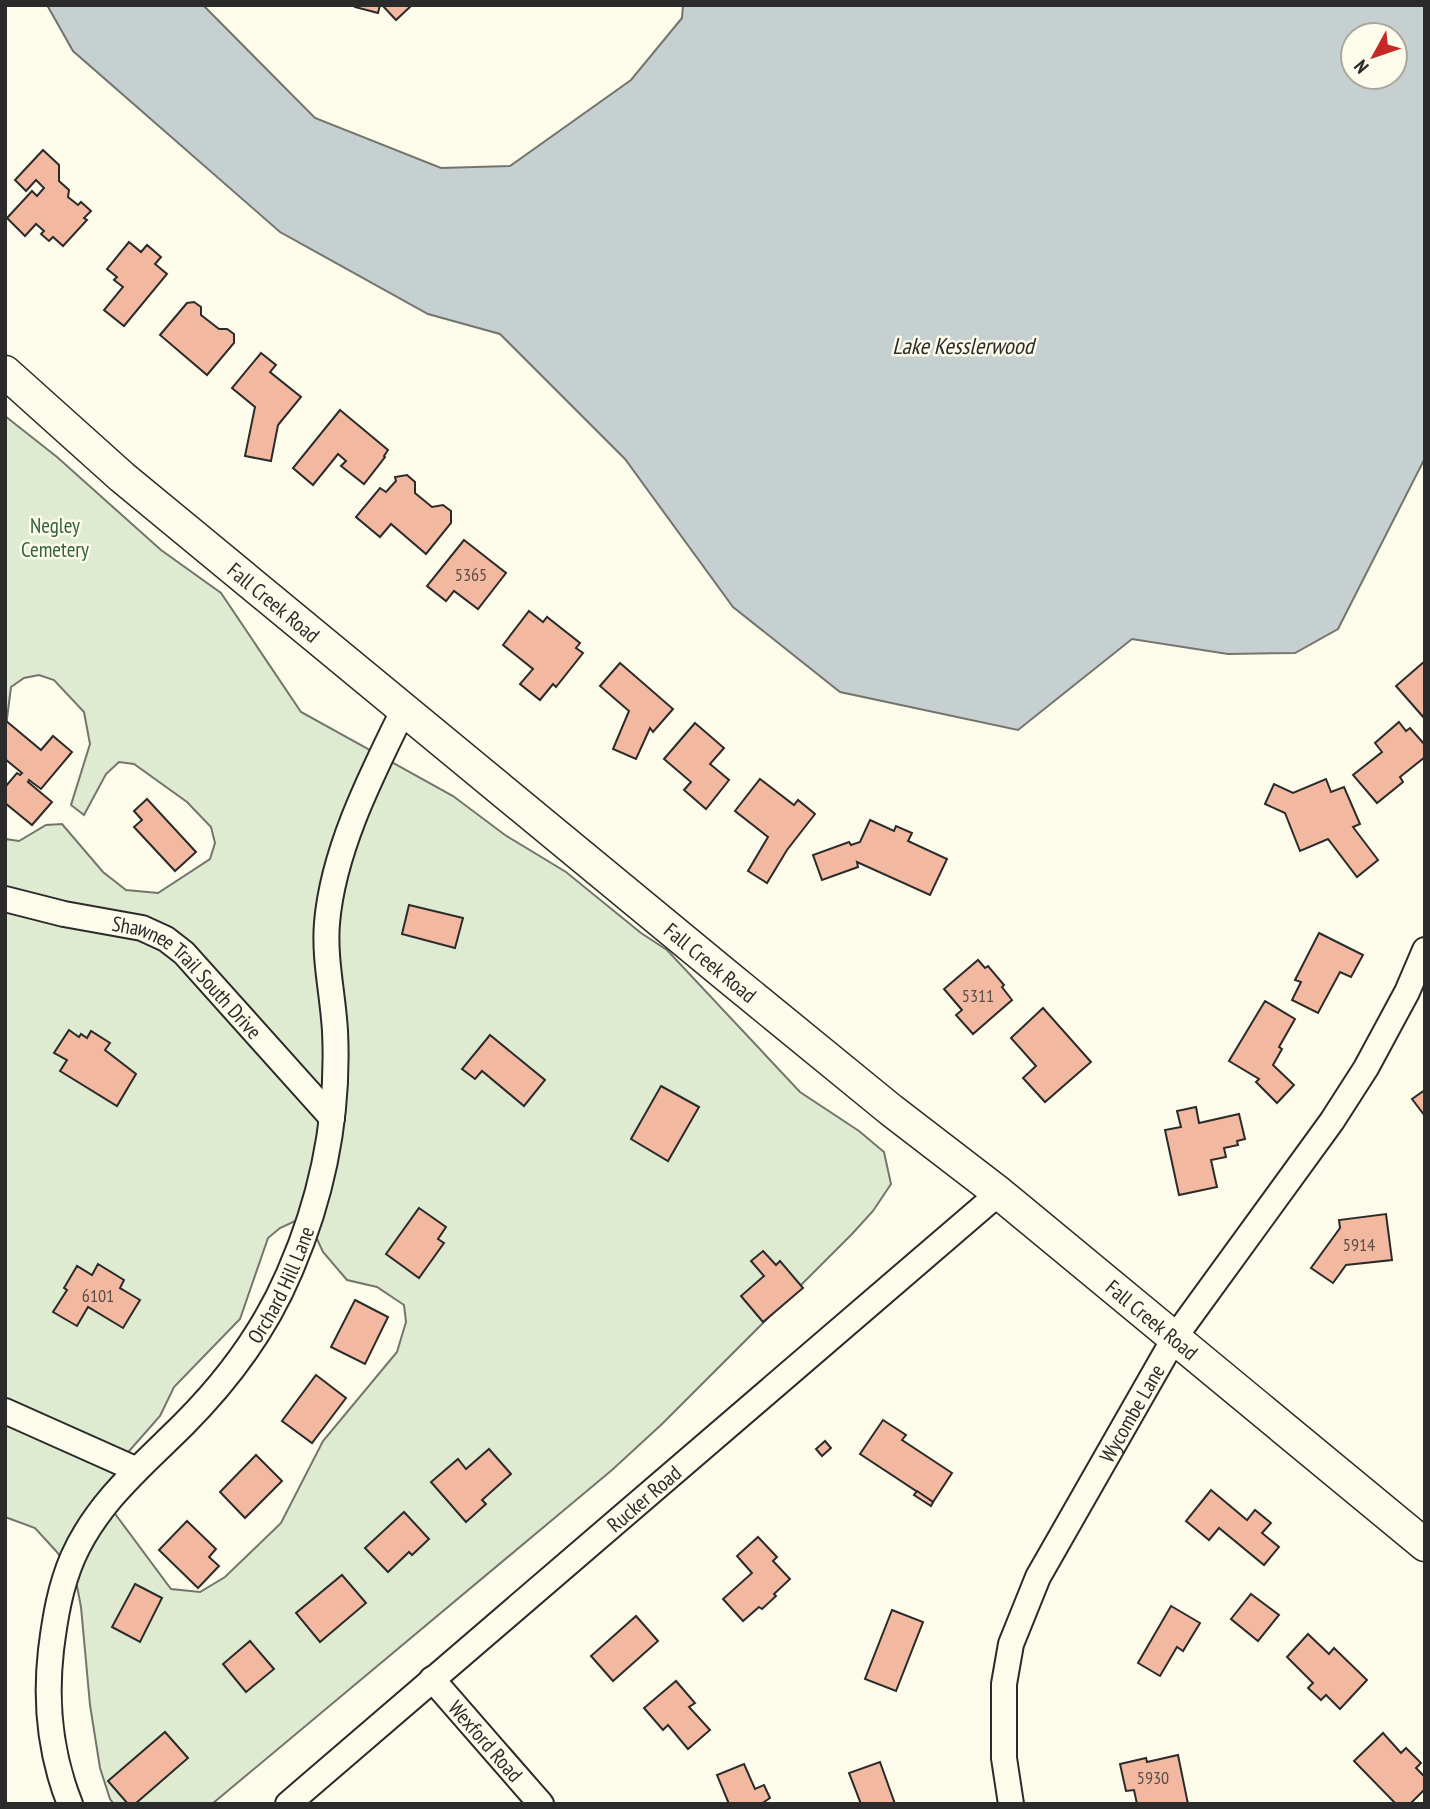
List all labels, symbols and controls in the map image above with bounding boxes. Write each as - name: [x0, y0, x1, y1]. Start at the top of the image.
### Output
- north arrow: [1339, 21, 1409, 91]
- text: N: [1348, 55, 1373, 79]
- water label: Lake Kesslerwood: [892, 331, 1037, 360]
- park label: Negley Cemetery: [21, 512, 89, 563]
- street label: Fall Creek Road: [222, 556, 325, 648]
- house number: 5365: [455, 563, 487, 586]
- street label: Shawnee Trail South Drive: [110, 909, 268, 1044]
- street label: Fall Creek Road: [659, 916, 762, 1008]
- house number: 5311: [962, 984, 994, 1007]
- street label: Orchard Hill Lane: [241, 1223, 320, 1348]
- house number: 5914: [1343, 1233, 1375, 1256]
- street label: Fall Creek Road: [1100, 1274, 1204, 1365]
- house number: 6101: [82, 1284, 114, 1307]
- street label: Wycombe Lane: [1093, 1359, 1170, 1467]
- street label: Rucker Road: [601, 1459, 686, 1538]
- street label: Wexford Road: [443, 1694, 529, 1787]
- house number: 5930: [1137, 1766, 1169, 1789]

